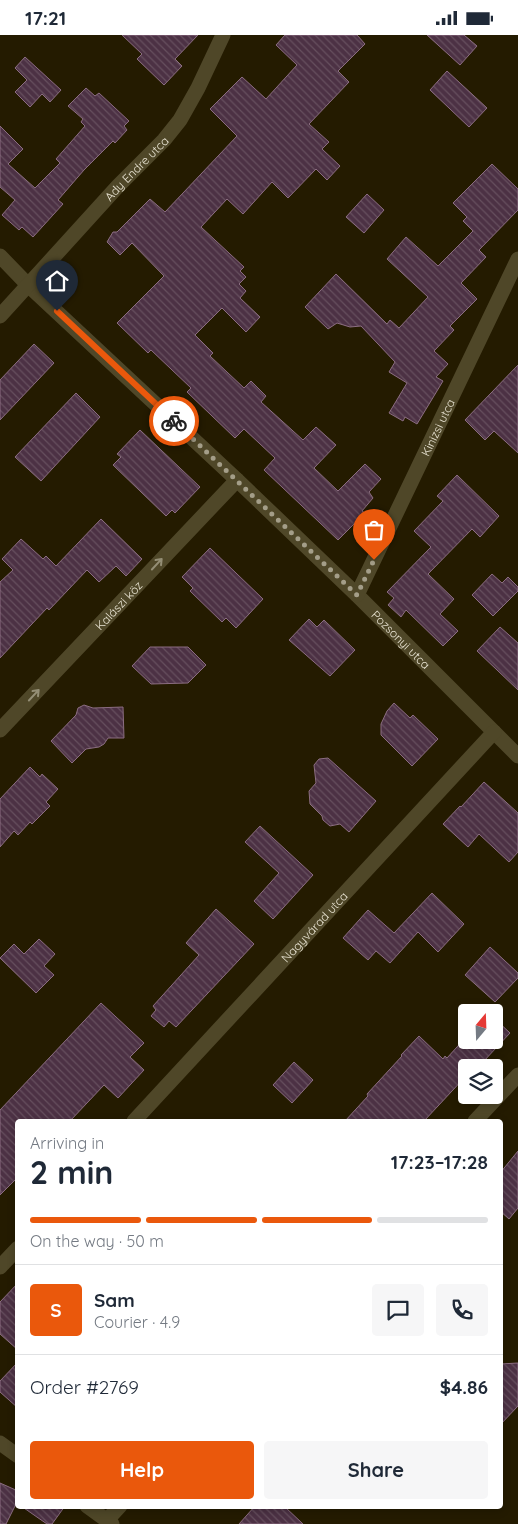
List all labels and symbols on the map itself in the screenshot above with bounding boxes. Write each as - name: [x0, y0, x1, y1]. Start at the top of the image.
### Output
- street label: Ady Endre utca: [101, 133, 171, 204]
- pin: [36, 260, 78, 311]
- courier: [149, 396, 199, 446]
- street label: Kinizsi utca: [417, 396, 457, 458]
- pin: [353, 509, 395, 560]
- one-way arrow: [151, 558, 163, 570]
- street label: Kalászi köz: [92, 577, 145, 633]
- street label: Pozsonyi utca: [369, 607, 434, 672]
- one-way arrow: [27, 689, 39, 701]
- street label: Nagyvárad utca: [278, 888, 350, 965]
- north arrow: [458, 1004, 502, 1049]

